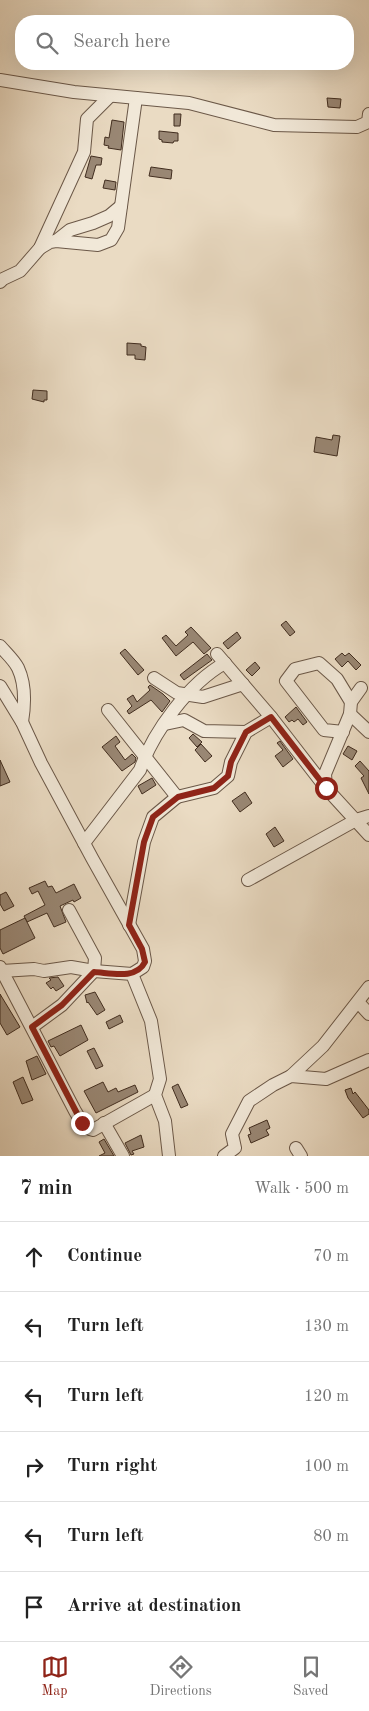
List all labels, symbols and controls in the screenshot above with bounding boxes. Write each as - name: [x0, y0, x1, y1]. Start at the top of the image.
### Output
- search box: [15, 15, 354, 70]
- icon: search: [33, 29, 61, 57]
- text: Search here: [73, 33, 170, 52]
- route start: [315, 777, 338, 800]
- route end: [71, 1112, 94, 1135]
- text: 7 min: [20, 1178, 73, 1199]
- text: Walk · 500 m: [254, 1181, 349, 1197]
- icon: ahead: [20, 1243, 48, 1271]
- text: Continue: [67, 1247, 142, 1266]
- text: 70 m: [313, 1249, 349, 1265]
- icon: left: [20, 1313, 48, 1341]
- text: Turn left: [67, 1317, 144, 1336]
- text: 130 m: [304, 1319, 349, 1335]
- icon: left: [20, 1383, 48, 1411]
- text: Turn left: [67, 1387, 144, 1406]
- text: 120 m: [304, 1389, 349, 1405]
- icon: right: [20, 1453, 48, 1481]
- text: Turn right: [67, 1457, 157, 1476]
- text: 100 m: [304, 1459, 349, 1475]
- icon: left: [20, 1523, 48, 1551]
- text: Turn left: [67, 1527, 144, 1546]
- text: 80 m: [313, 1529, 349, 1545]
- icon: arrive: [20, 1593, 48, 1621]
- text: Arrive at destination: [67, 1597, 241, 1616]
- tab: Map: [41, 1653, 69, 1700]
- tab: Directions: [150, 1653, 212, 1700]
- tab: Saved: [293, 1653, 328, 1700]

